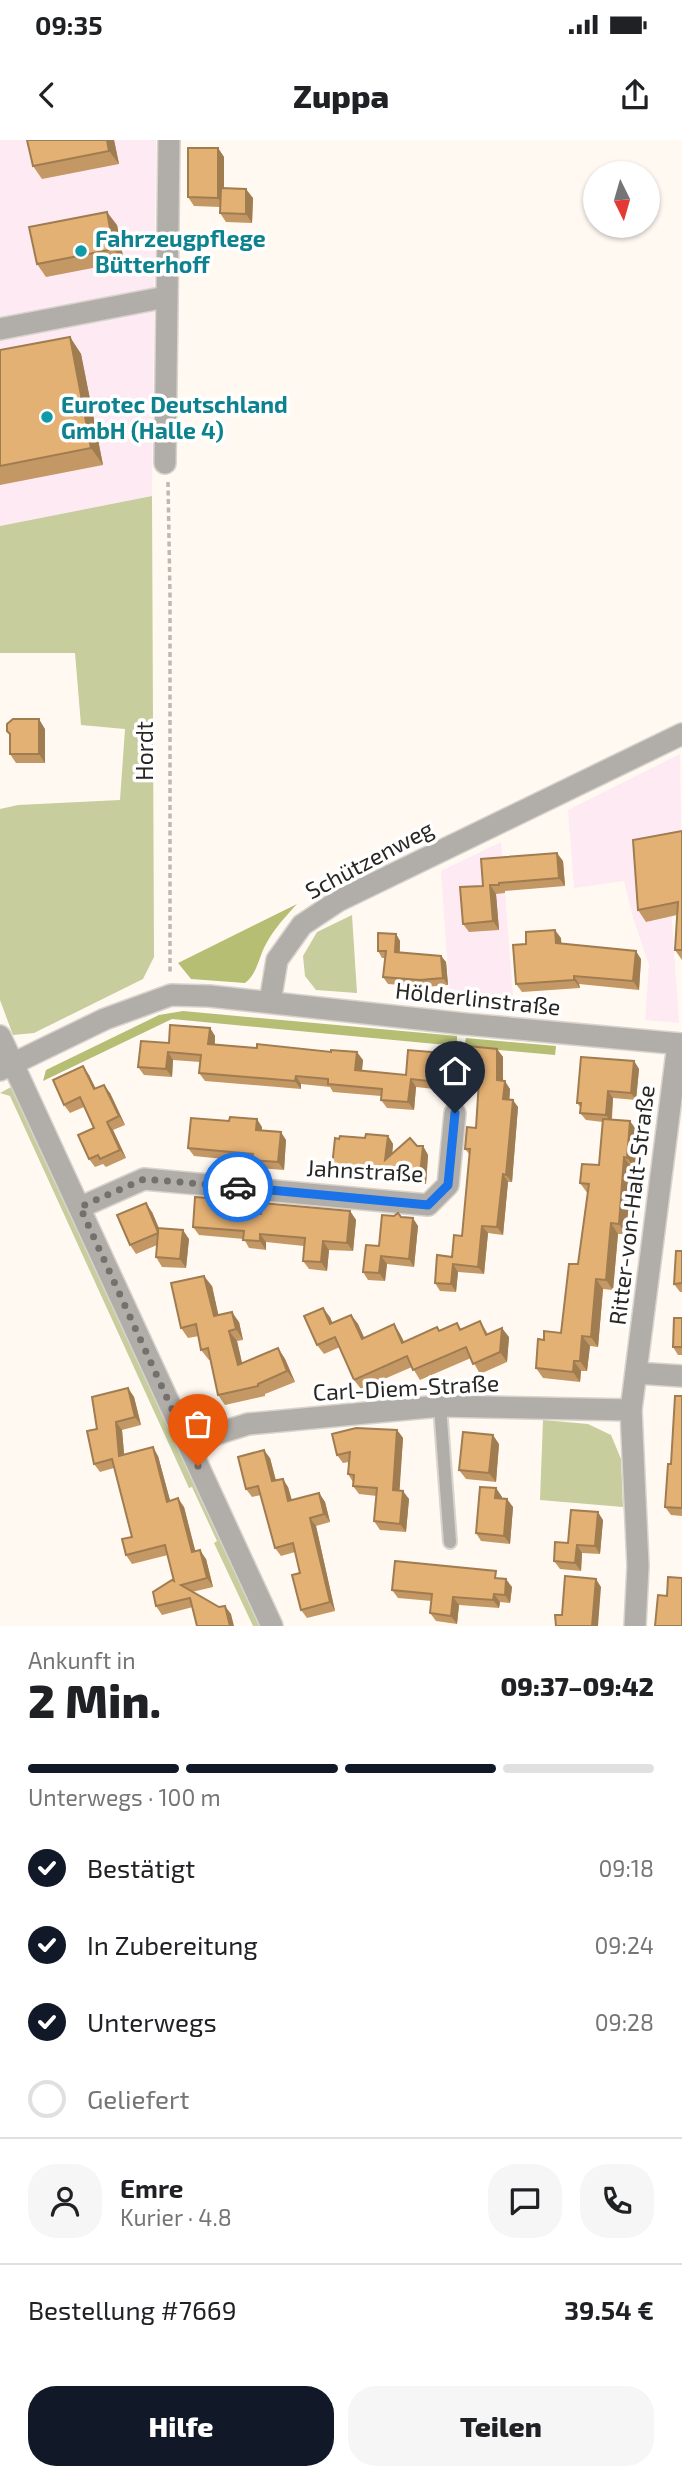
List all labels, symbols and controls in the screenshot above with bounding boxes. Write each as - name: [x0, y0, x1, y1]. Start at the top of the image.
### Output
- text: 09:35: [35, 9, 103, 40]
- icon: back: [28, 76, 66, 114]
- text: Zuppa: [293, 76, 389, 114]
- icon: share: [616, 76, 654, 114]
- north arrow: [583, 161, 660, 238]
- map controls: [583, 161, 660, 238]
- place label: Fahrzeugpflege Bütterhoff: [95, 224, 266, 278]
- marker: Fahrzeugpflege Bütterhoff: [73, 243, 89, 259]
- place label: Eurotec Deutschland GmbH (Halle 4): [61, 390, 288, 444]
- marker: Eurotec Deutschland GmbH (Halle 4): [39, 409, 55, 425]
- street label: Hordt: [130, 721, 158, 781]
- street label: Schützenweg: [300, 813, 438, 904]
- street label: Hölderlinstraße: [394, 975, 562, 1021]
- pin: [425, 1041, 485, 1113]
- icon: home: [436, 1052, 474, 1090]
- street label: Ritter-von-Halt-Straße: [602, 1083, 660, 1327]
- courier: [203, 1152, 273, 1222]
- street label: Jahnstraße: [306, 1153, 424, 1187]
- icon: car: [219, 1168, 257, 1206]
- street label: Carl-Diem-Straße: [312, 1368, 500, 1406]
- pin: [168, 1394, 228, 1466]
- icon: bag: [179, 1405, 217, 1443]
- text: Ankunft in: [28, 1646, 136, 1674]
- text: 09:37–09:42: [501, 1670, 654, 1701]
- text: 2 Min.: [28, 1672, 161, 1727]
- text: Unterwegs · 100 m: [28, 1783, 221, 1811]
- icon: check: [28, 1849, 66, 1887]
- text: Bestätigt: [87, 1852, 195, 1883]
- text: 09:18: [598, 1854, 654, 1882]
- icon: check: [28, 1926, 66, 1964]
- text: In Zubereitung: [87, 1929, 258, 1960]
- text: 09:24: [594, 1931, 654, 1959]
- icon: check: [28, 2003, 66, 2041]
- text: Unterwegs: [87, 2006, 217, 2037]
- text: 09:28: [595, 2008, 654, 2036]
- text: Geliefert: [87, 2083, 189, 2114]
- button: person: [28, 2164, 102, 2238]
- button: chat: [488, 2164, 562, 2238]
- button: phone: [580, 2164, 654, 2238]
- text: Emre: [120, 2172, 183, 2203]
- text: Kurier · 4.8: [120, 2203, 232, 2231]
- text: Bestellung #7669: [28, 2294, 237, 2325]
- text: 39.54 €: [564, 2294, 654, 2325]
- button: Hilfe: [28, 2386, 334, 2466]
- button: Teilen: [348, 2386, 654, 2466]

